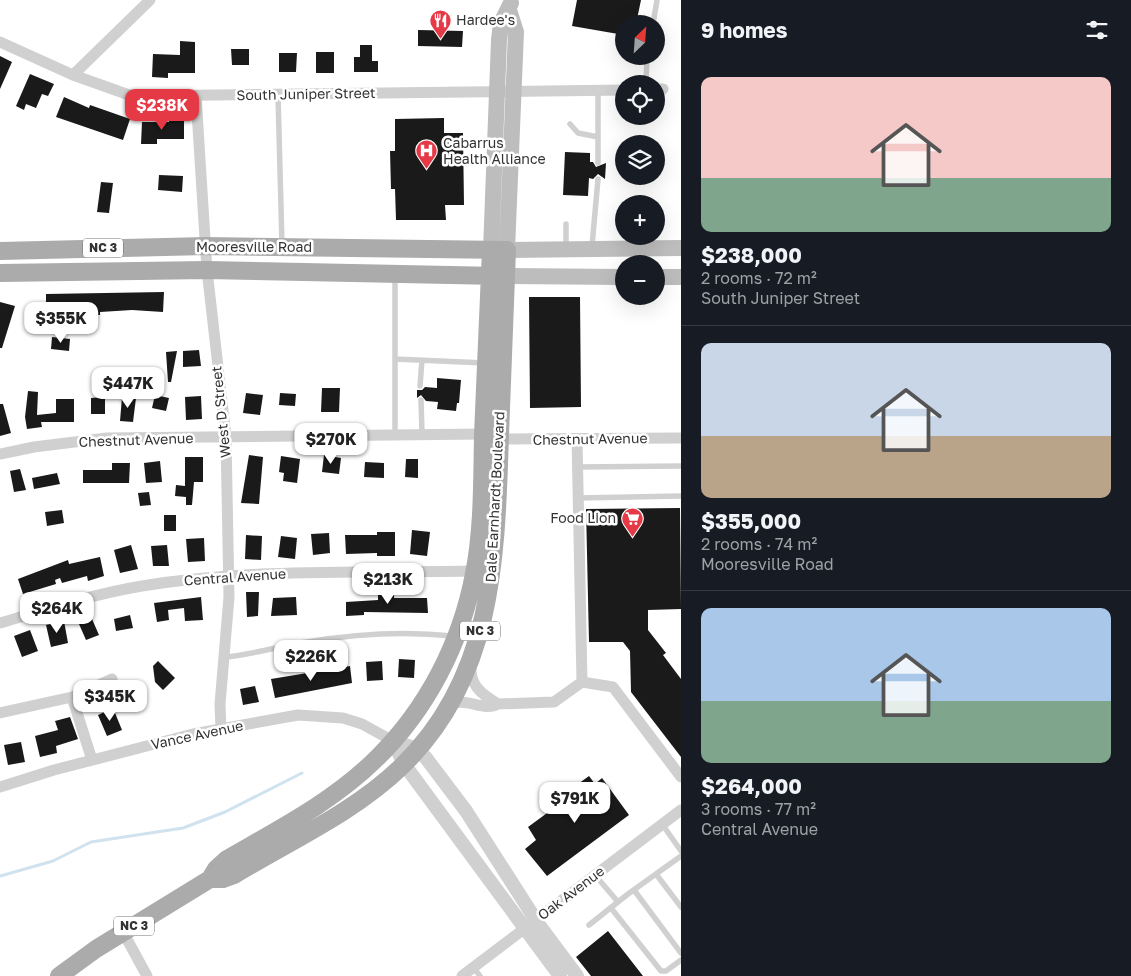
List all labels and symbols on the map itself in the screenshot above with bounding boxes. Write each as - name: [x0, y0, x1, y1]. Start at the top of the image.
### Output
- restaurant icon: Hardee's: [428, 8, 452, 39]
- place label: Hardee's: [456, 11, 515, 28]
- north arrow: [615, 15, 665, 65]
- street label: South Juniper Street: [236, 84, 376, 103]
- pin: $238K: [127, 88, 197, 131]
- place label: Cabarrus Health Alliance: [443, 134, 546, 167]
- hospital icon: Cabarrus Health Alliance: [415, 139, 439, 170]
- road number: NC 3: [83, 238, 123, 258]
- street label: Mooresville Road: [196, 238, 312, 255]
- pin: $355K: [26, 302, 96, 344]
- street label: West D Street: [207, 365, 234, 459]
- pin: $447K: [93, 366, 163, 409]
- street label: Dale Earnhardt Boulevard: [482, 411, 507, 583]
- pin: $270K: [296, 422, 366, 465]
- street label: Chestnut Avenue: [78, 429, 194, 450]
- street label: Chestnut Avenue: [532, 429, 648, 448]
- supermarket icon: Food Lion: [620, 506, 644, 537]
- place label: Food Lion: [550, 509, 616, 526]
- pin: $213K: [353, 562, 423, 605]
- street label: Central Avenue: [183, 564, 287, 589]
- pin: $264K: [22, 592, 92, 634]
- road number: NC 3: [460, 622, 500, 640]
- pin: $226K: [276, 640, 346, 682]
- pin: $345K: [75, 680, 145, 722]
- street label: Vance Avenue: [149, 716, 245, 753]
- pin: $791K: [540, 782, 610, 824]
- street label: Oak Avenue: [534, 862, 607, 923]
- road number: NC 3: [114, 916, 154, 936]

